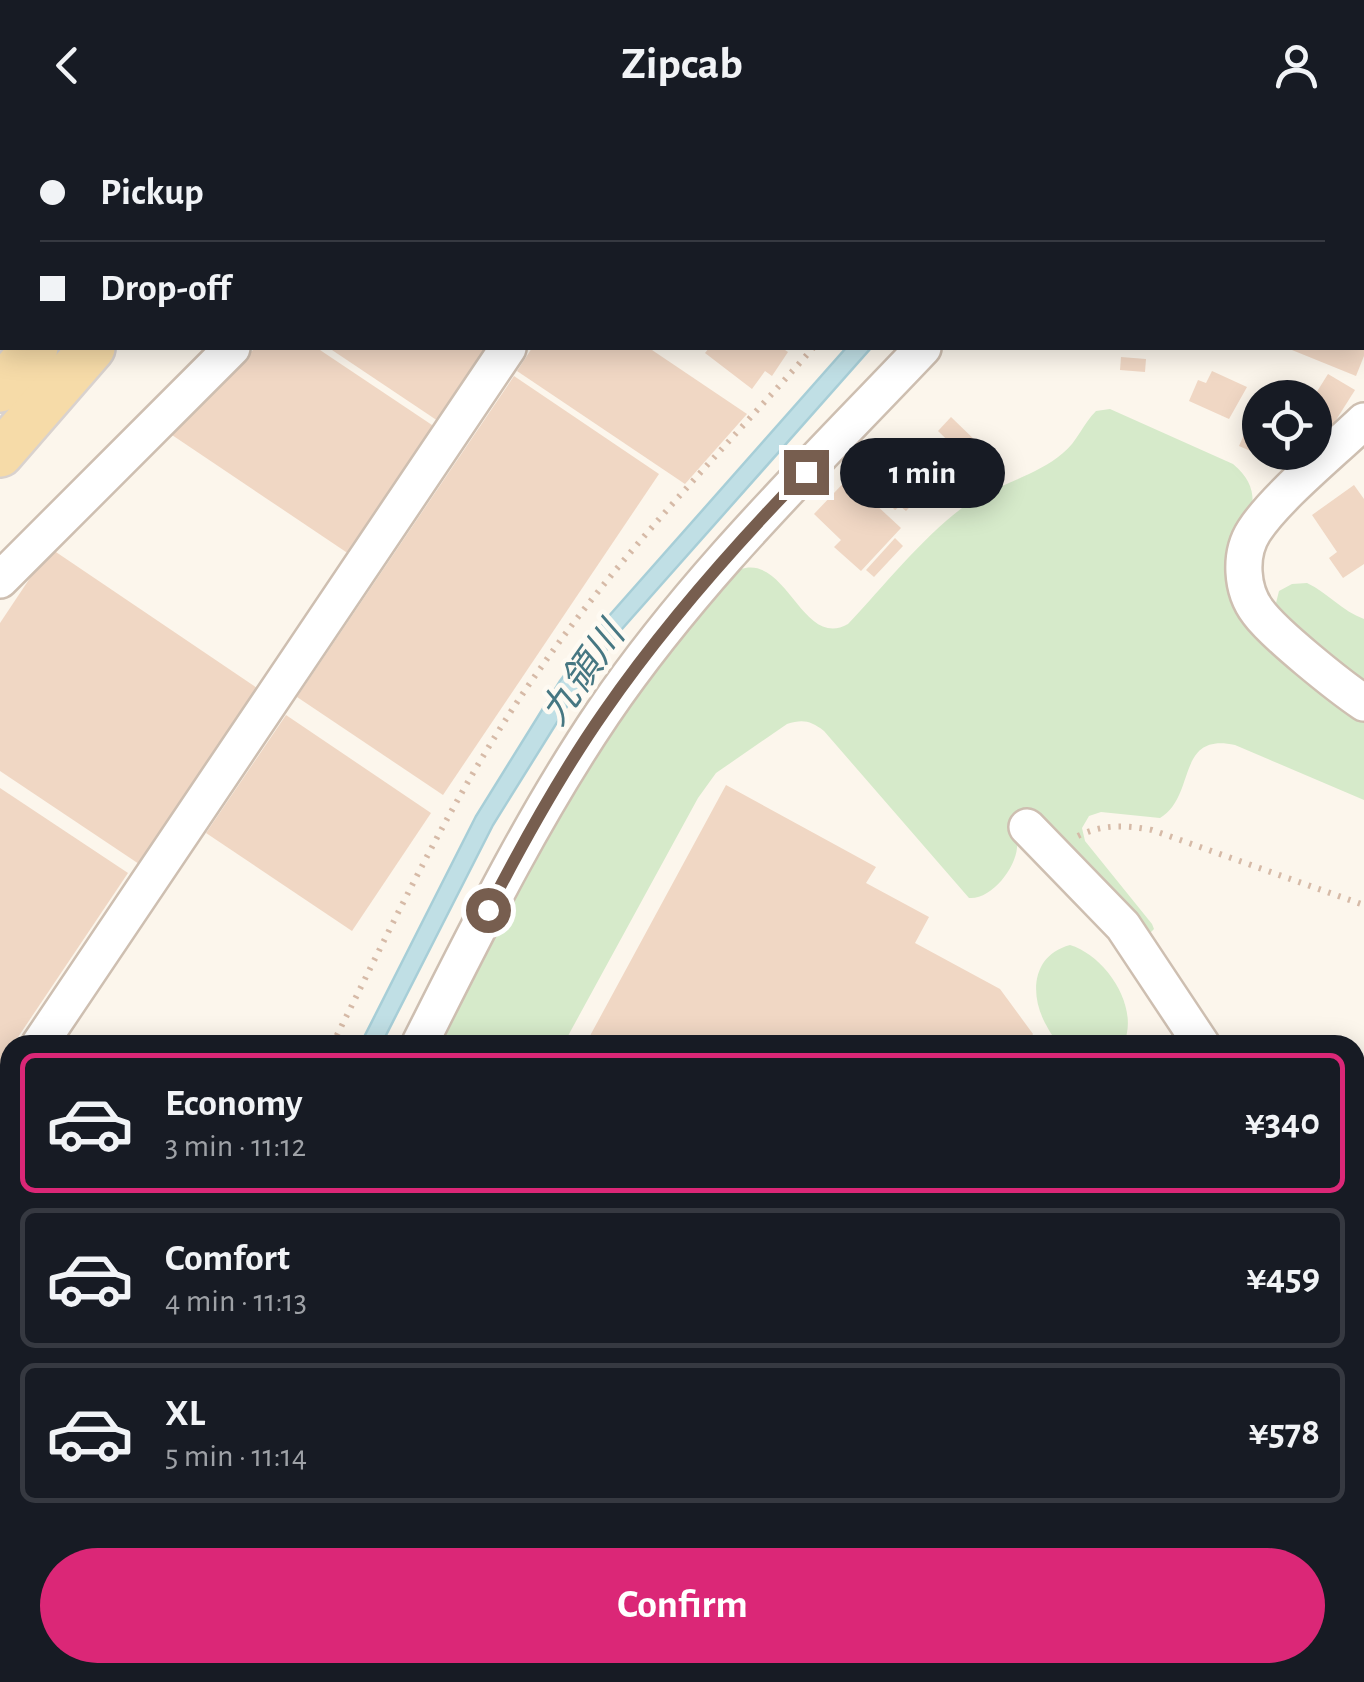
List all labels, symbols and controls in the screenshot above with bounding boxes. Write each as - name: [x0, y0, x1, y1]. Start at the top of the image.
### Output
- icon: back: [40, 38, 95, 93]
- icon: person: [1269, 38, 1324, 93]
- text: Zipcab: [621, 42, 743, 87]
- text: Pickup: [100, 174, 204, 212]
- text: Drop-off: [100, 270, 231, 308]
- map controls: [1242, 380, 1332, 470]
- button: locate: [1242, 380, 1332, 470]
- callout: 1 min: [841, 437, 1006, 507]
- route end: [784, 450, 829, 495]
- text: 1 min: [889, 457, 956, 489]
- water label: 九領川: [534, 612, 634, 732]
- route start: [466, 888, 511, 933]
- icon: car: [45, 1078, 135, 1168]
- text: Economy: [165, 1085, 303, 1123]
- text: ¥340: [1245, 1104, 1320, 1142]
- text: 3 min · 11:12: [165, 1130, 306, 1162]
- icon: car: [45, 1233, 135, 1323]
- text: Comfort: [165, 1240, 290, 1278]
- text: ¥459: [1246, 1259, 1320, 1297]
- text: 4 min · 11:13: [165, 1285, 307, 1317]
- icon: car: [45, 1388, 135, 1478]
- text: XL: [165, 1395, 205, 1433]
- text: ¥578: [1248, 1414, 1320, 1452]
- text: 5 min · 11:14: [165, 1440, 307, 1472]
- button: Confirm: [40, 1548, 1325, 1663]

